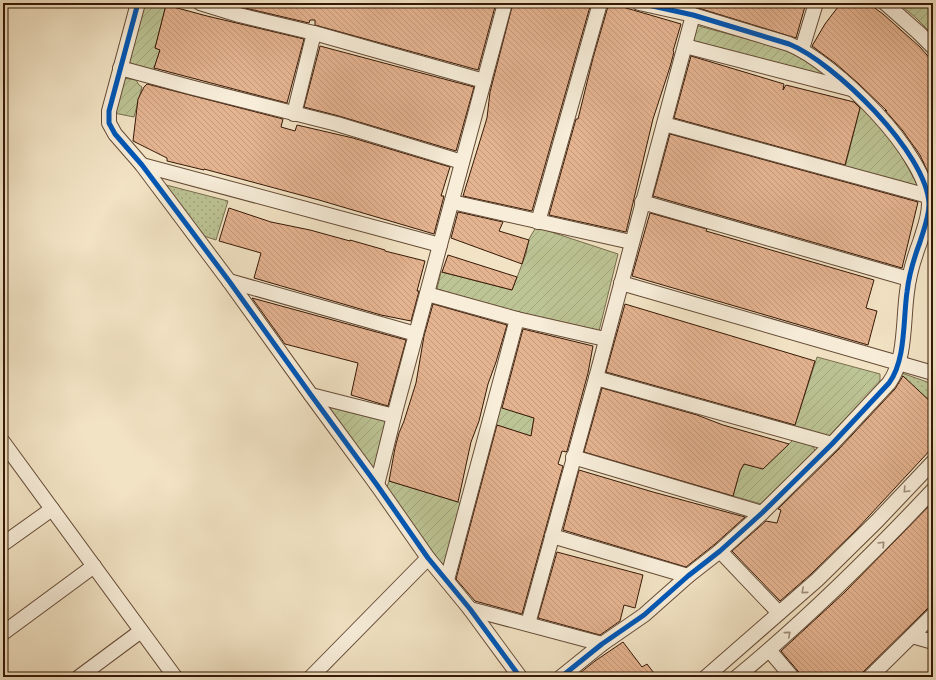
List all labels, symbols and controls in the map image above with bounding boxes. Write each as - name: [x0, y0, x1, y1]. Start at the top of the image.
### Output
- one-way arrow: [903, 485, 911, 493]
- one-way arrow: [877, 541, 885, 549]
- one-way arrow: [801, 587, 809, 594]
- one-way arrow: [783, 631, 791, 638]

